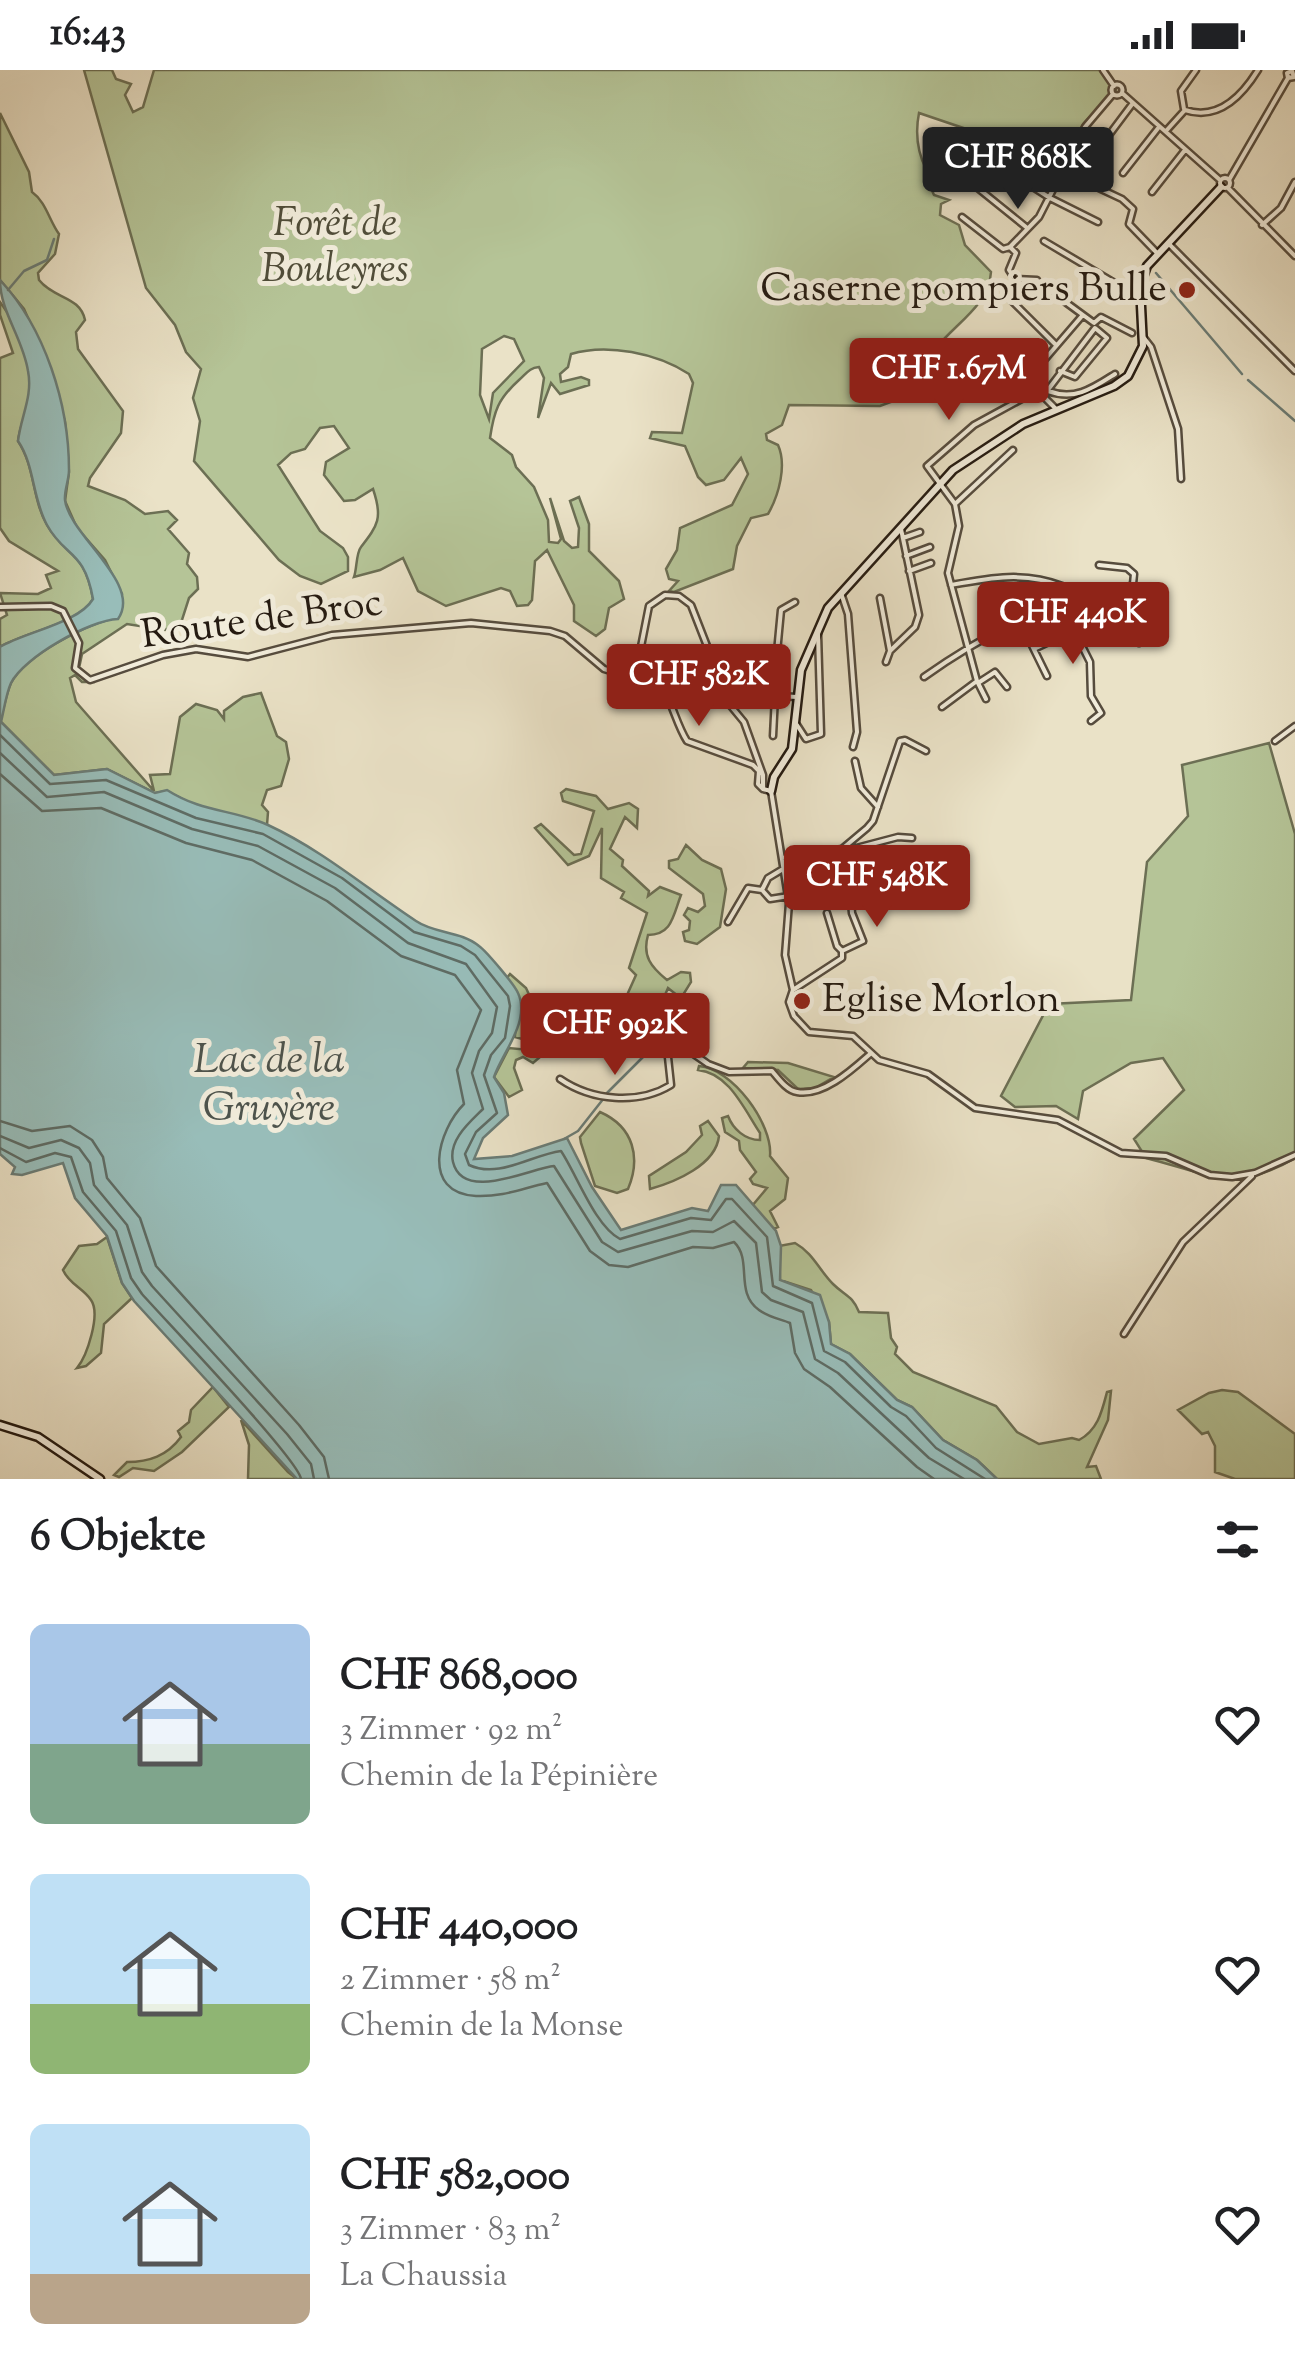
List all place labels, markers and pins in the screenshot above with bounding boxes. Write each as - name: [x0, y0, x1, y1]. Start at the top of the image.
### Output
- pin: CHF 868K: [915, 127, 1121, 212]
- place label: Caserne pompiers Bulle: [760, 262, 1167, 319]
- marker: Caserne pompiers Bulle: [1176, 279, 1198, 301]
- pin: CHF 1.67M: [835, 338, 1063, 423]
- pin: CHF 440K: [970, 582, 1176, 667]
- pin: CHF 582K: [596, 644, 802, 729]
- pin: CHF 548K: [774, 845, 980, 930]
- place label: Eglise Morlon: [822, 973, 1060, 1030]
- marker: Eglise Morlon: [791, 990, 813, 1012]
- pin: CHF 992K: [512, 993, 718, 1078]

